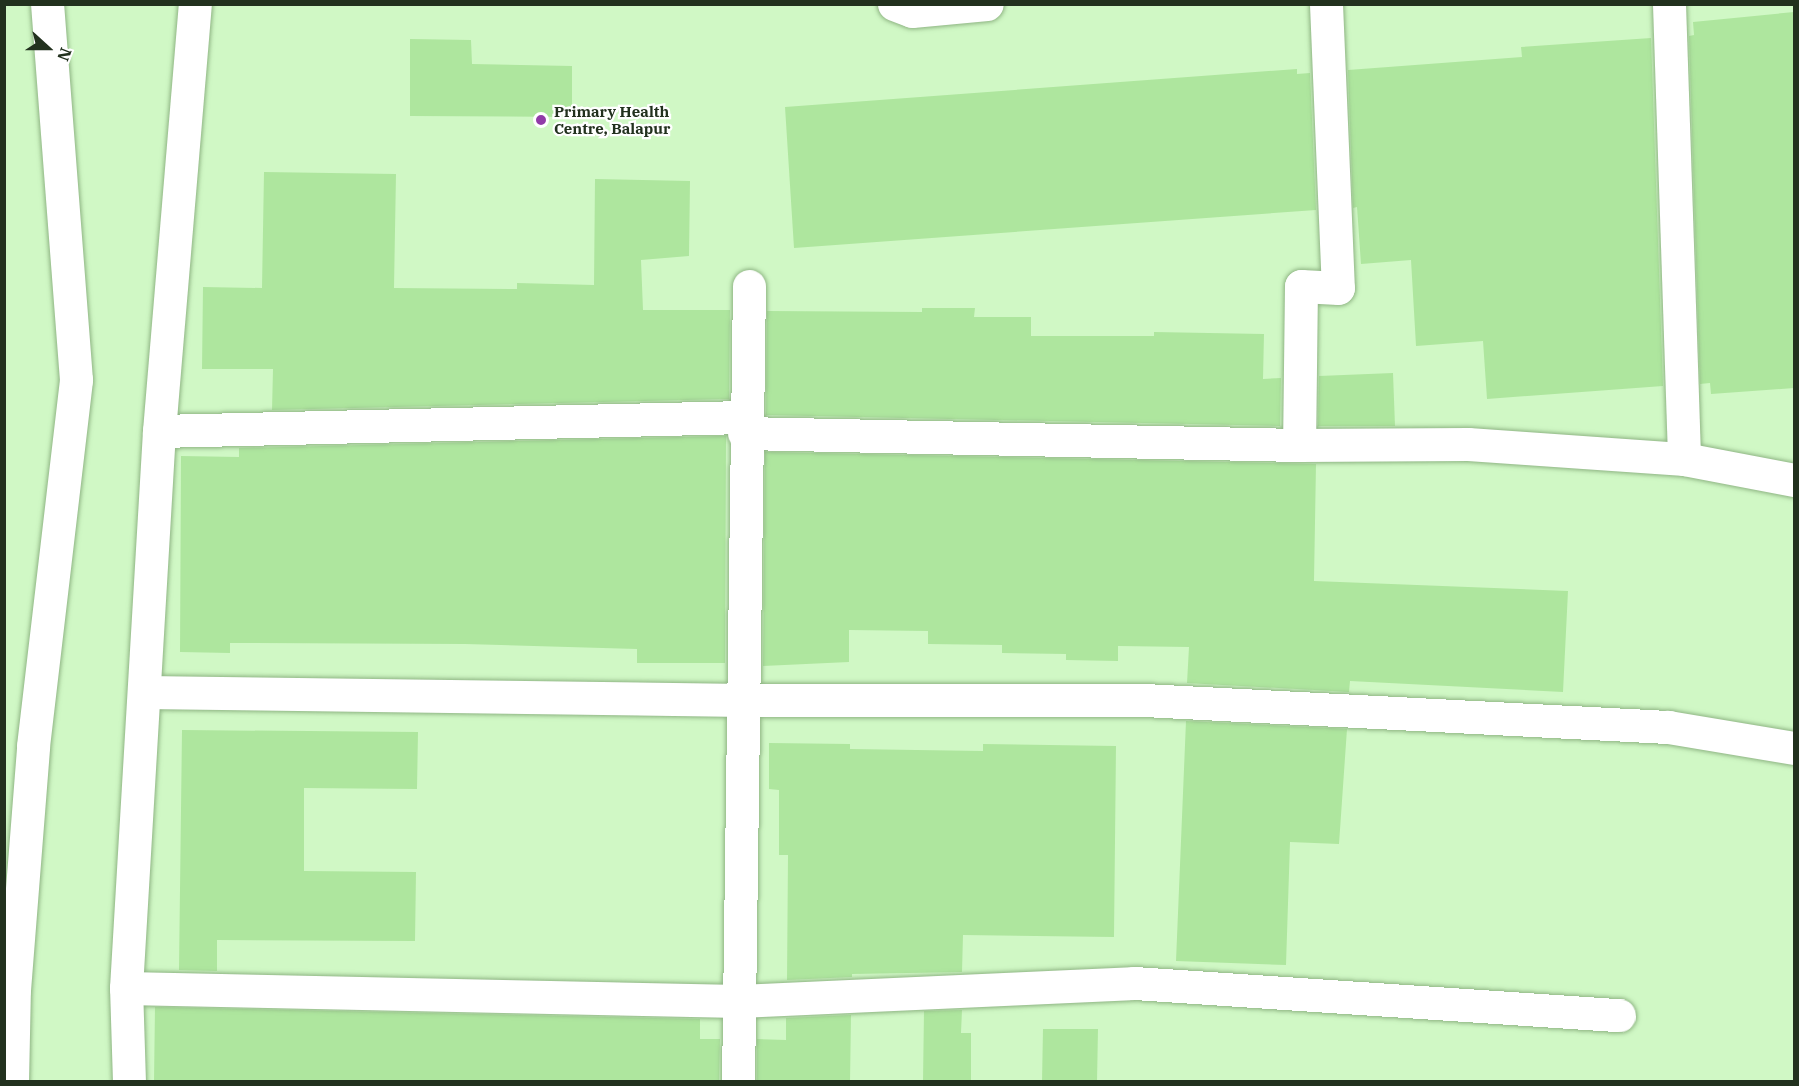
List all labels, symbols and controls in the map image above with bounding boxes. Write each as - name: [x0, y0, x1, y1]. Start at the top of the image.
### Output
- north arrow: [18, 18, 78, 78]
- text: N: [53, 45, 76, 64]
- place label: Primary Health Centre, Balapur: [554, 102, 670, 137]
- marker: Primary Health Centre, Balapur: [532, 111, 550, 129]

